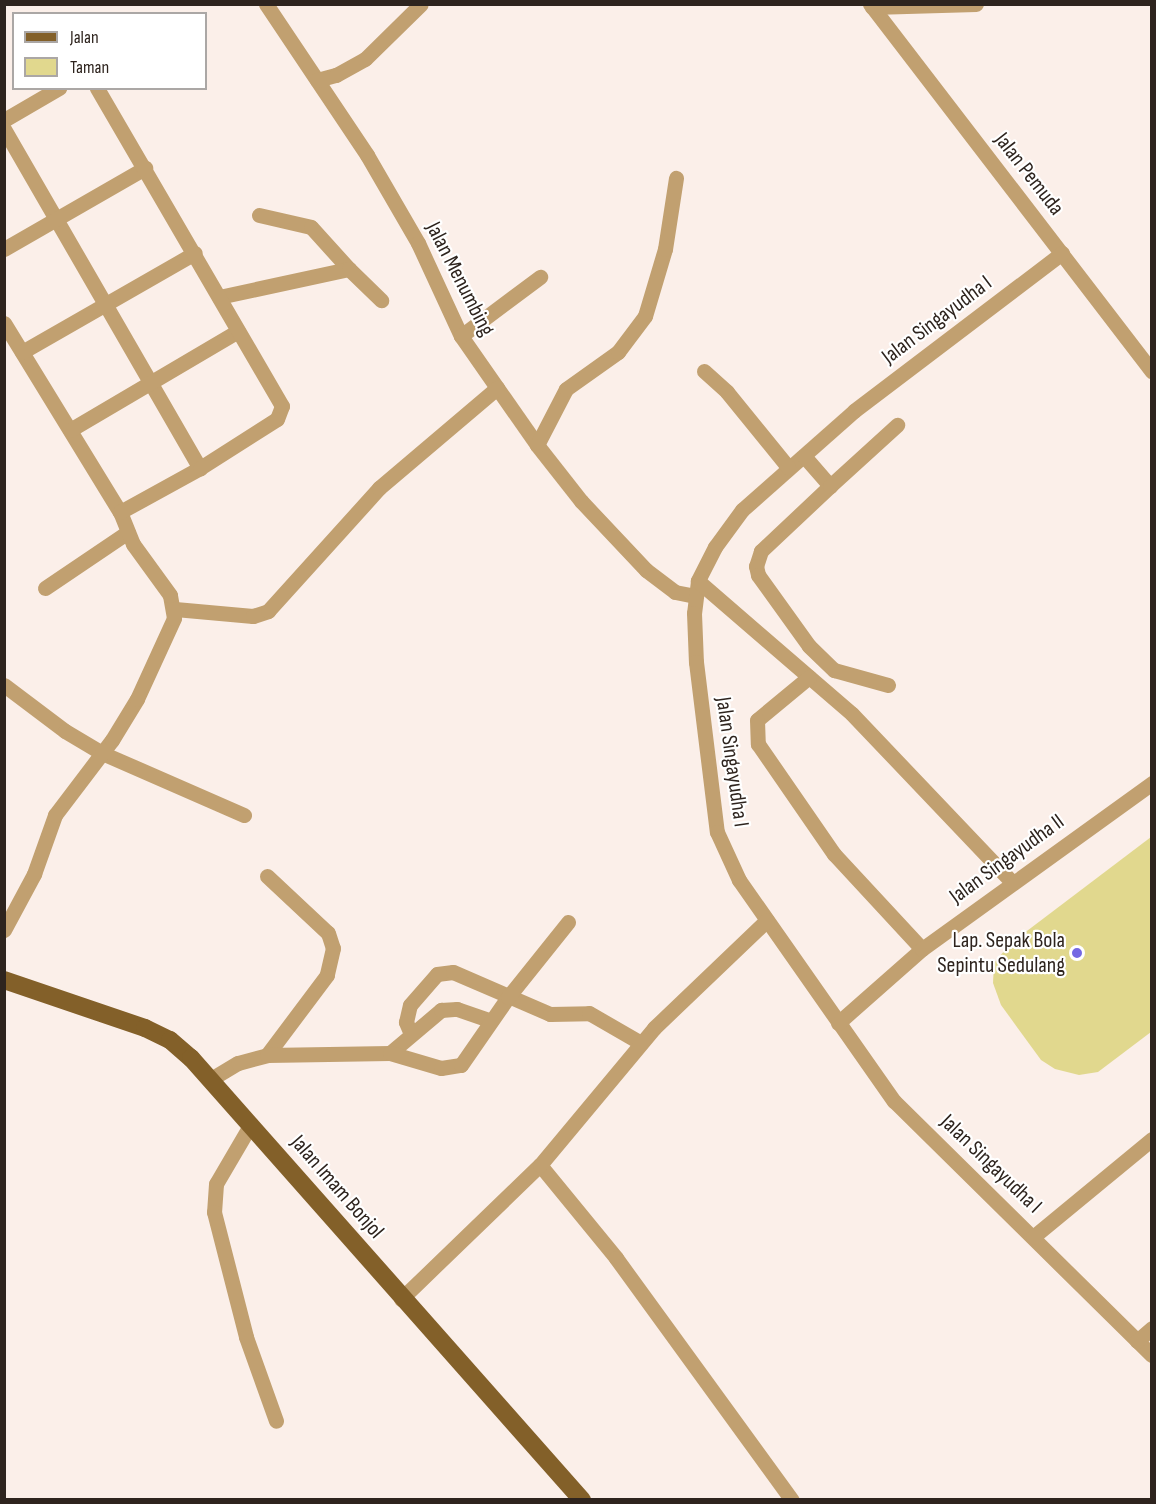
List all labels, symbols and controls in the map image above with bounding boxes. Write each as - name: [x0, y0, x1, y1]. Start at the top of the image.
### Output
- legend: [12, 12, 207, 90]
- text: Jalan: [70, 27, 99, 48]
- text: Taman: [70, 57, 109, 78]
- street label: Jalan Pemuda: [989, 127, 1069, 221]
- street label: Jalan Menumbing: [420, 218, 500, 340]
- street label: Jalan Singayudha I: [877, 270, 997, 370]
- street label: Jalan Singayudha I: [710, 695, 754, 829]
- street label: Jalan Singayudha II: [945, 809, 1069, 909]
- place label: Lap. Sepak Bola Sepintu Sedulang: [937, 927, 1065, 978]
- marker: Lap. Sepak Bola Sepintu Sedulang: [1070, 946, 1084, 960]
- street label: Jalan Singayudha I: [935, 1109, 1047, 1219]
- street label: Jalan Imam Bonjol: [285, 1130, 389, 1244]

